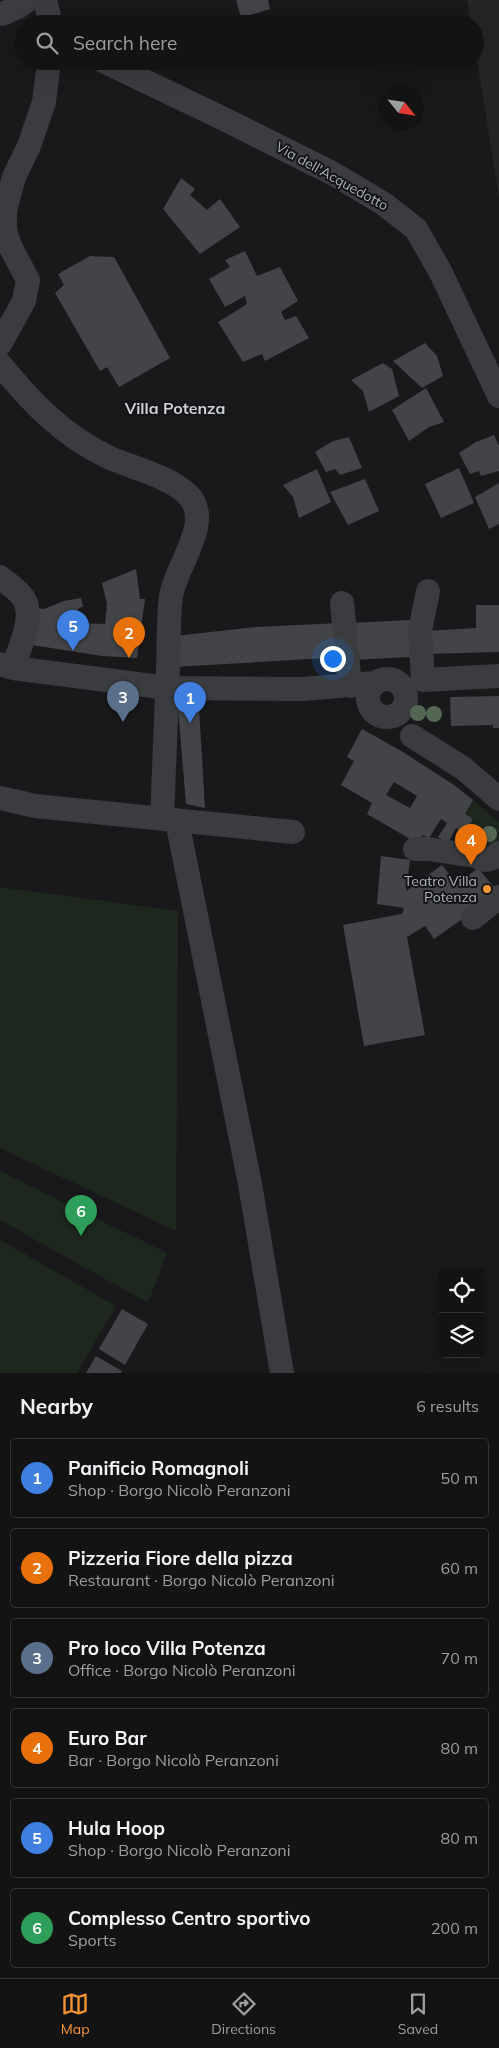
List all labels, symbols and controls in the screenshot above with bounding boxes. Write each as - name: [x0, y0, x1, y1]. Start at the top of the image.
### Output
- search box: [15, 15, 484, 70]
- icon: search: [33, 29, 61, 57]
- text: Search here: [73, 31, 177, 55]
- north arrow: [379, 85, 424, 130]
- street label: Via dell'Acquedotto: [273, 138, 391, 214]
- district label: Villa Potenza: [124, 398, 225, 418]
- pin: 5: [57, 610, 89, 651]
- pin: 2: [113, 617, 145, 658]
- your location: [320, 646, 346, 672]
- pin: 3: [107, 681, 139, 722]
- pin: 1: [174, 682, 206, 723]
- pin: 4: [455, 824, 487, 865]
- place label: Teatro Villa Potenza: [404, 872, 477, 906]
- marker: Teatro Villa Potenza: [481, 883, 493, 895]
- pin: 6: [65, 1195, 97, 1236]
- map controls: [439, 1268, 484, 1358]
- button: locate: [439, 1268, 484, 1313]
- button: layers: [439, 1313, 484, 1358]
- text: Nearby: [20, 1393, 93, 1419]
- text: 6 results: [416, 1396, 479, 1416]
- text: Panificio Romagnoli: [68, 1456, 249, 1480]
- text: 1: [32, 1468, 42, 1488]
- text: 50 m: [441, 1468, 478, 1488]
- text: Shop · Borgo Nicolò Peranzoni: [68, 1480, 291, 1500]
- text: Pizzeria Fiore della pizza: [68, 1546, 293, 1570]
- text: 2: [32, 1558, 42, 1578]
- text: 60 m: [441, 1558, 478, 1578]
- text: Restaurant · Borgo Nicolò Peranzoni: [68, 1570, 335, 1590]
- text: Pro loco Villa Potenza: [68, 1636, 266, 1660]
- text: 3: [32, 1648, 42, 1668]
- text: 70 m: [441, 1648, 478, 1668]
- text: Office · Borgo Nicolò Peranzoni: [68, 1660, 296, 1680]
- text: Euro Bar: [68, 1726, 147, 1750]
- text: 4: [32, 1738, 42, 1758]
- text: 80 m: [441, 1738, 478, 1758]
- text: Bar · Borgo Nicolò Peranzoni: [68, 1750, 279, 1770]
- text: Hula Hoop: [68, 1816, 165, 1840]
- text: 5: [32, 1828, 42, 1848]
- text: 80 m: [441, 1828, 478, 1848]
- text: Shop · Borgo Nicolò Peranzoni: [68, 1840, 291, 1860]
- text: Complesso Centro sportivo: [68, 1906, 311, 1930]
- text: 6: [32, 1918, 42, 1938]
- text: 200 m: [431, 1918, 478, 1938]
- text: Sports: [68, 1930, 116, 1950]
- tab: Map: [61, 1990, 90, 2038]
- tab: Directions: [211, 1990, 276, 2038]
- tab: Saved: [398, 1990, 438, 2038]

